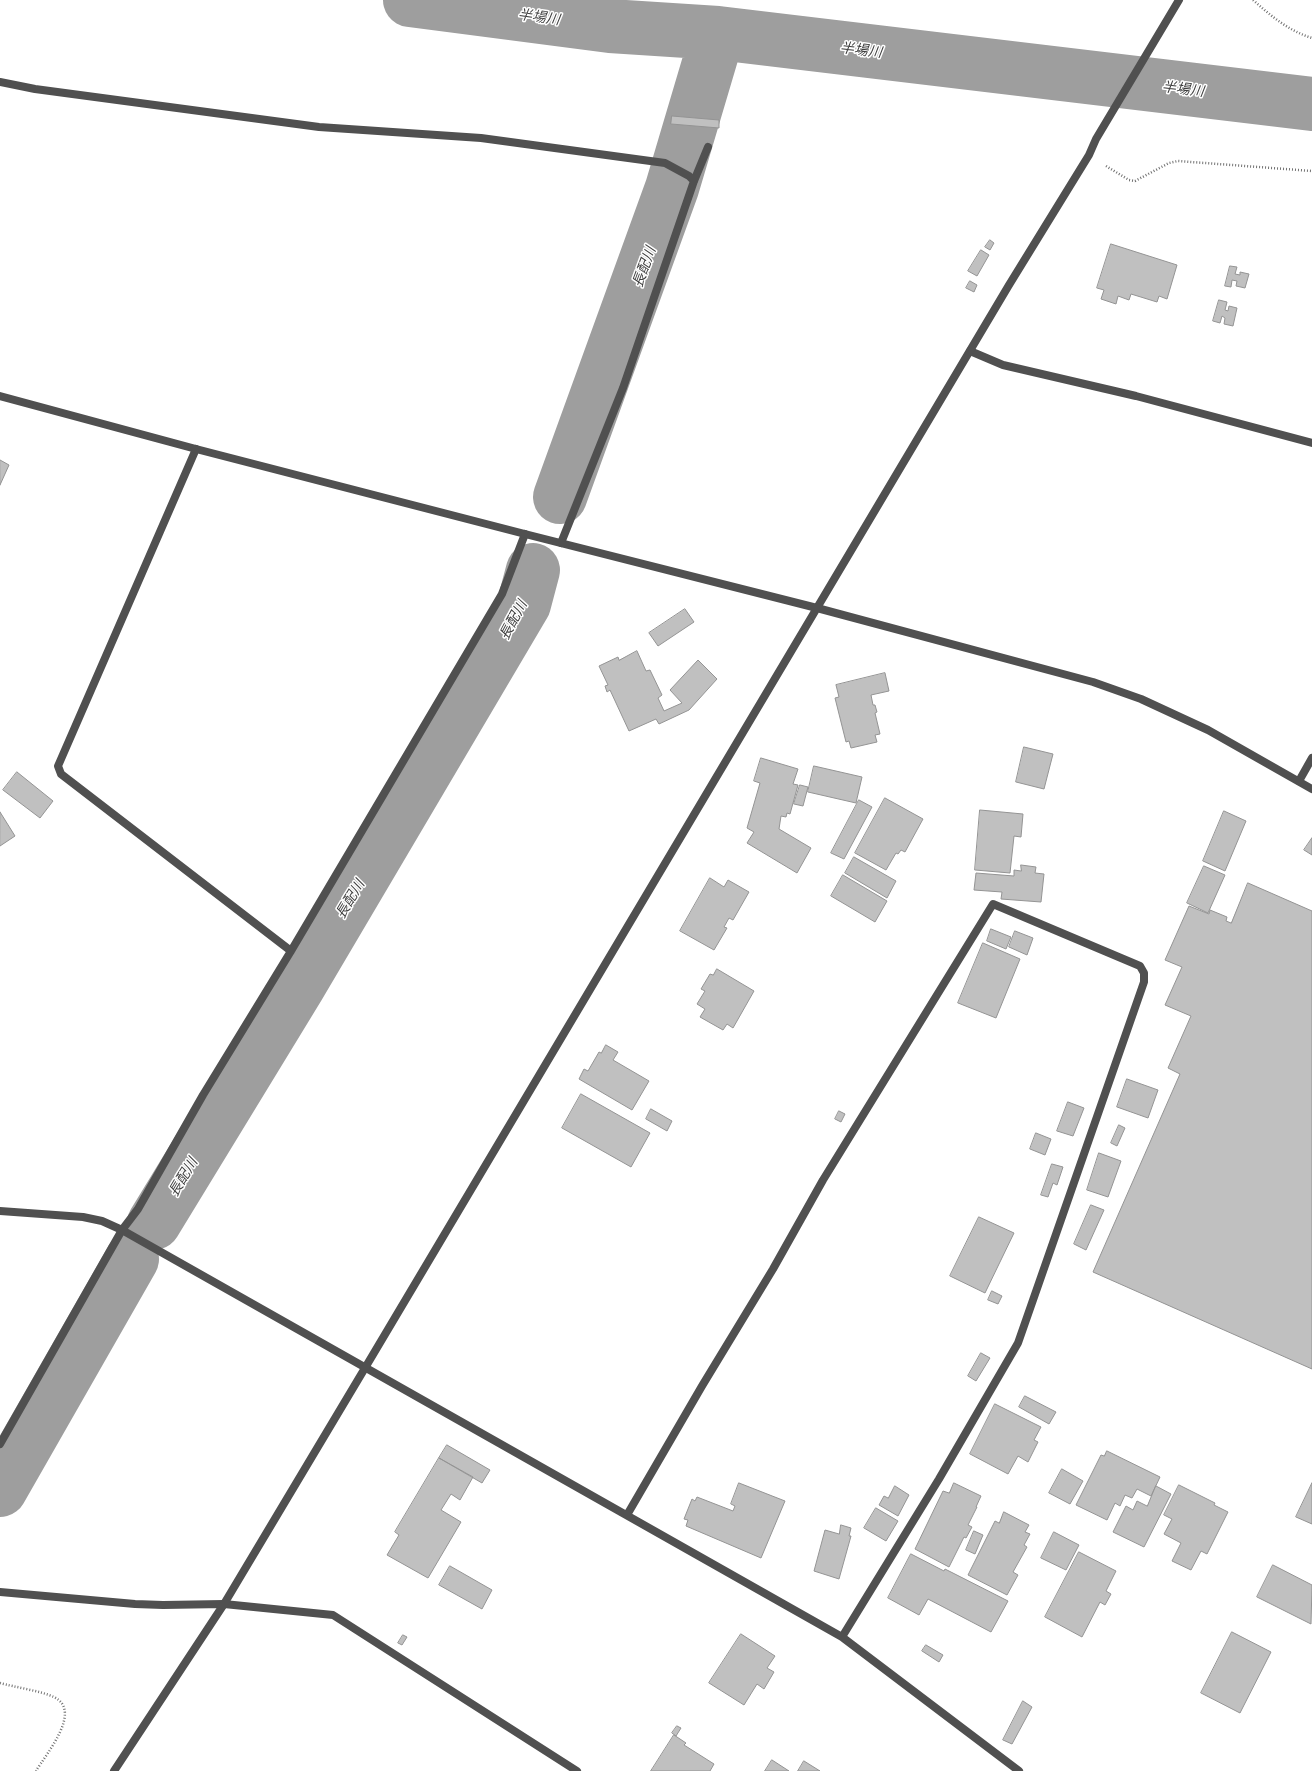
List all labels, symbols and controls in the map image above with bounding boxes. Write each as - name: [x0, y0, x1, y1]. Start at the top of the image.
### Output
- water label: 半場川: [517, 6, 561, 28]
- water label: 半場川: [839, 39, 883, 61]
- water label: 半場川: [1161, 78, 1205, 100]
- water label: 長配川: [629, 244, 659, 290]
- water label: 長配川: [496, 598, 530, 642]
- water label: 長配川: [332, 877, 368, 921]
- water label: 長配川: [165, 1155, 201, 1199]

